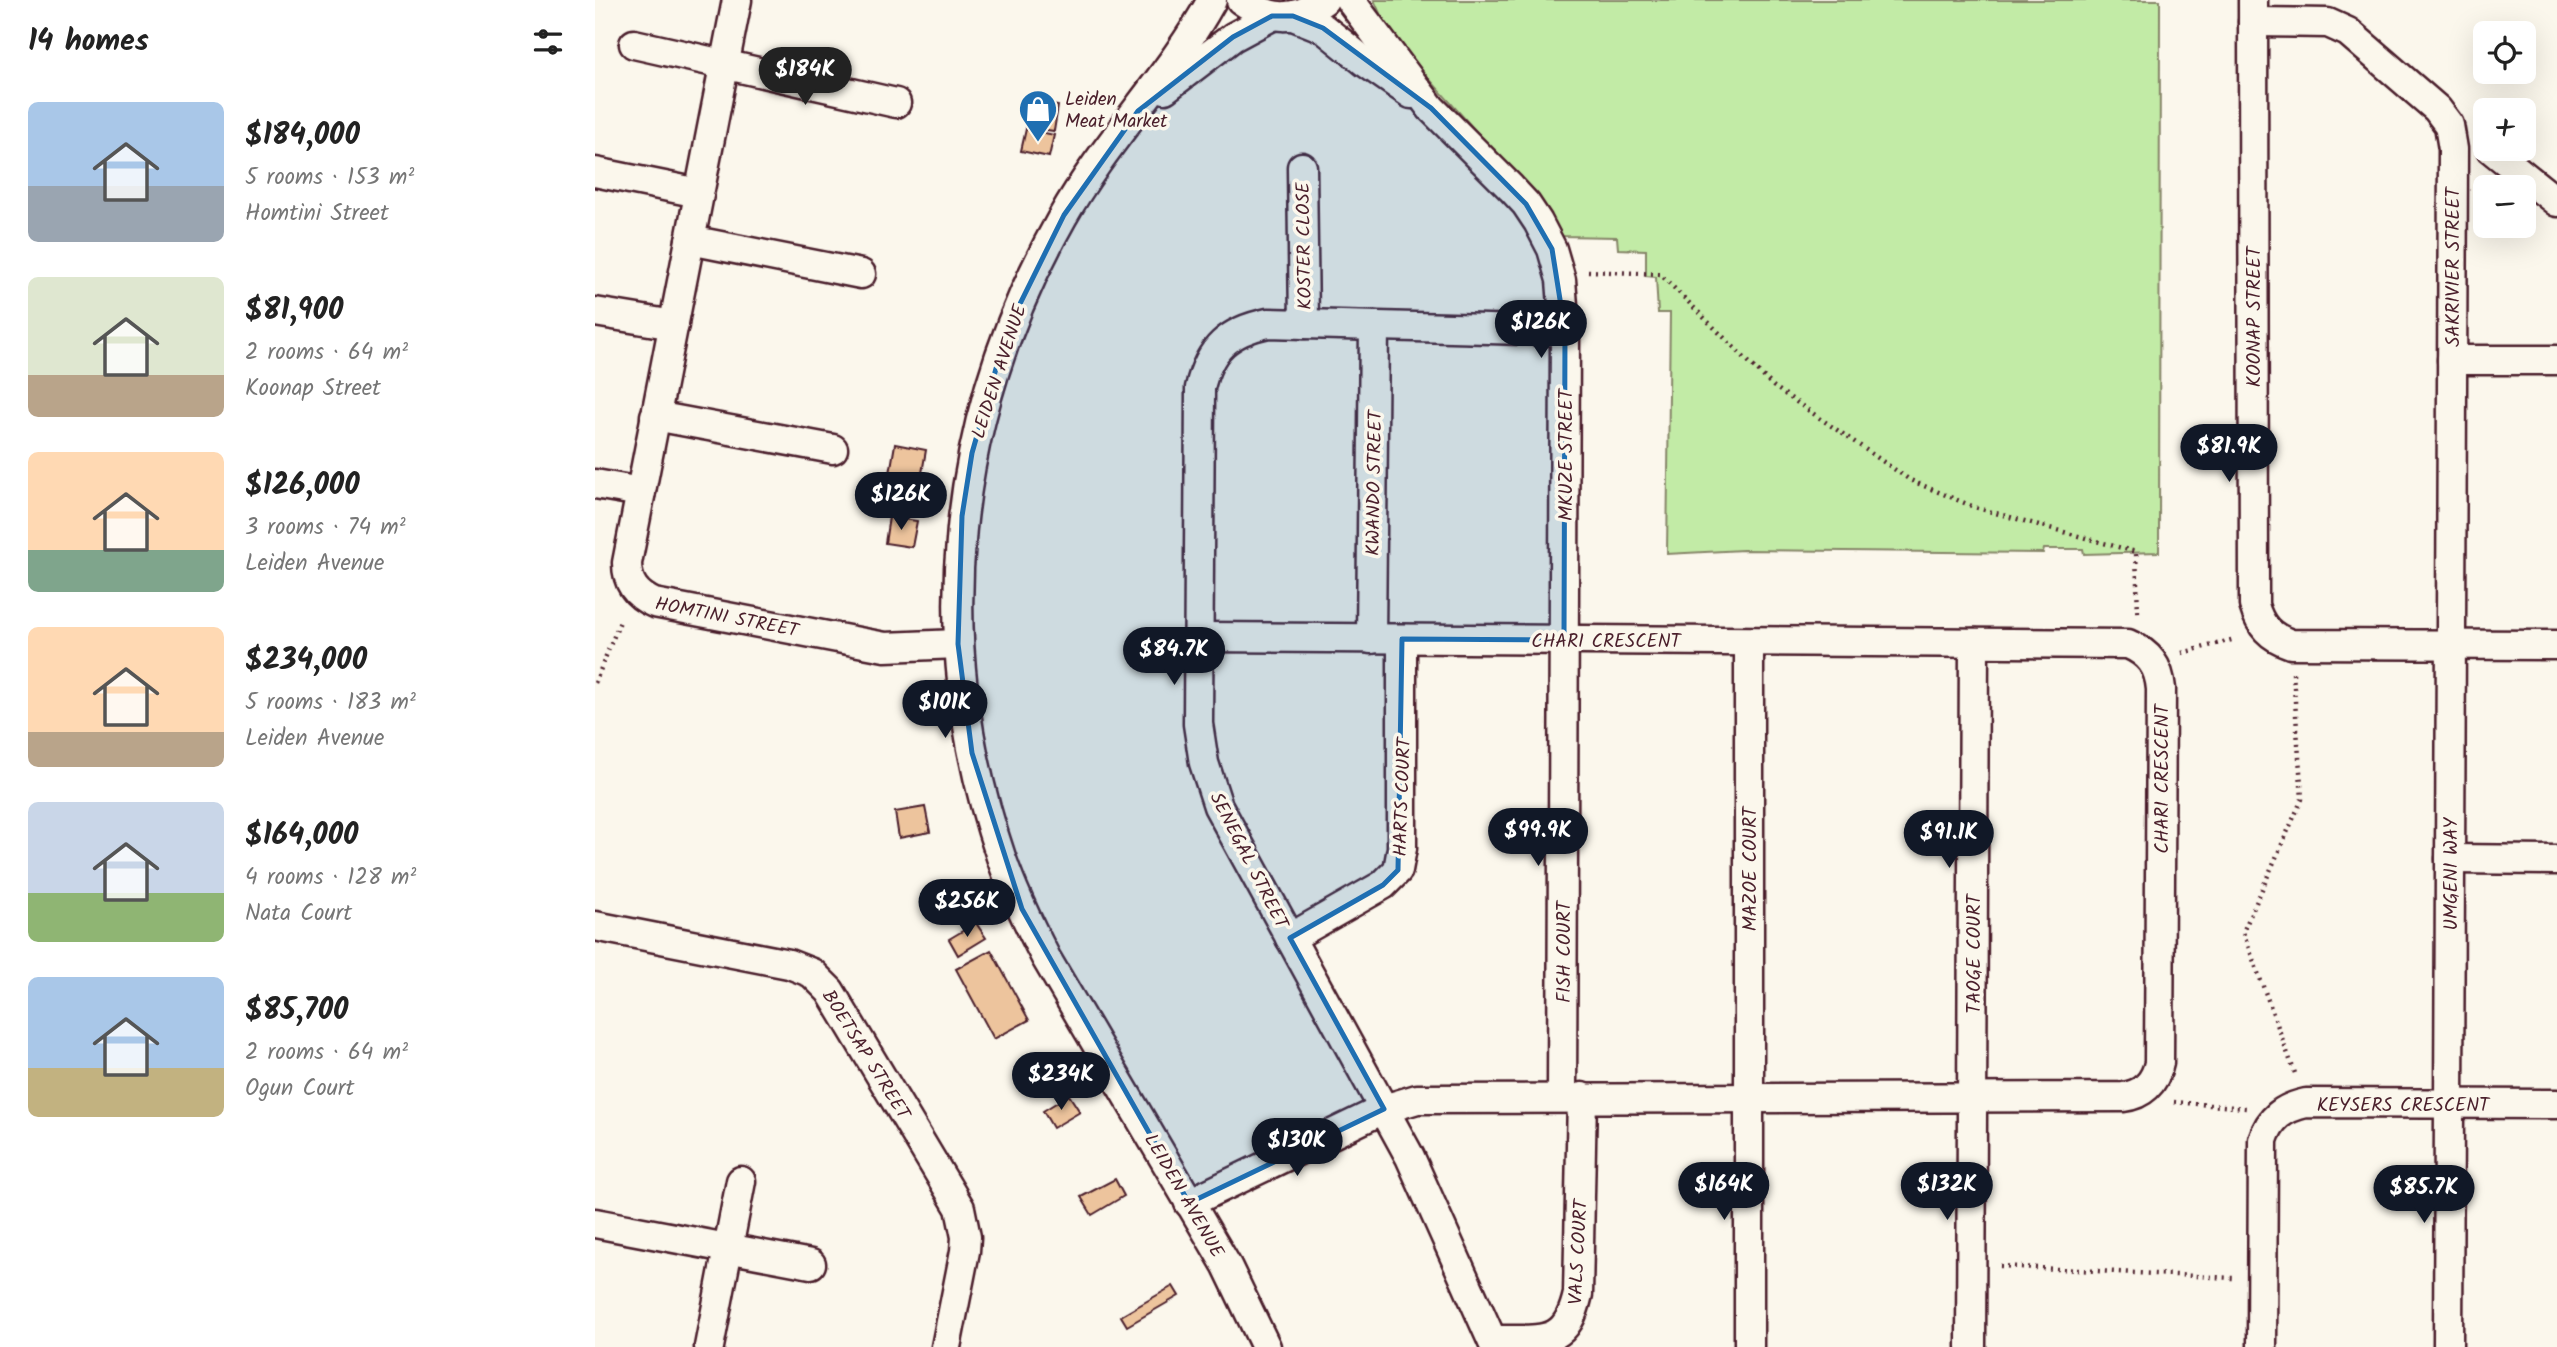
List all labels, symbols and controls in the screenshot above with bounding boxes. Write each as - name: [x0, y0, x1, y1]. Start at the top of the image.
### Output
- text: 14 homes: [28, 18, 149, 66]
- map controls: [2473, 21, 2536, 238]
- button: locate: [2473, 21, 2536, 84]
- icon: filters: [529, 23, 567, 61]
- pin: $184K: [756, 48, 854, 107]
- text: $184K: [775, 52, 835, 88]
- place label: Leiden Meat Market: [1065, 85, 1168, 137]
- shop icon: Leiden Meat Market: [1017, 88, 1059, 143]
- button: +: [2473, 98, 2536, 161]
- text: $184,000: [245, 112, 360, 160]
- icon: home: [84, 130, 168, 214]
- text: 5 rooms · 153 m²: [245, 160, 414, 196]
- button: −: [2473, 175, 2536, 238]
- street label: KOSTER CLOSE: [1289, 181, 1321, 310]
- street label: SAKRIVIER STREET: [2439, 185, 2469, 347]
- text: Homtini Street: [245, 196, 389, 232]
- street label: KOONAP STREET: [2240, 245, 2270, 387]
- text: $81,900: [245, 287, 343, 335]
- street label: LEIDEN AVENUE: [964, 300, 1036, 443]
- pin: $126K: [1492, 300, 1590, 360]
- icon: home: [84, 305, 168, 389]
- text: $126K: [1511, 305, 1571, 341]
- text: 2 rooms · 64 m²: [245, 335, 408, 371]
- text: Koonap Street: [245, 371, 381, 407]
- street label: MKUZE STREET: [1552, 387, 1582, 521]
- street label: KWANDO STREET: [1359, 408, 1391, 556]
- pin: $81.9K: [2172, 424, 2286, 484]
- text: $81.9K: [2196, 429, 2262, 465]
- text: $126,000: [245, 462, 360, 510]
- pin: $126K: [852, 472, 950, 532]
- text: $126K: [871, 477, 931, 513]
- icon: home: [84, 480, 168, 564]
- text: 3 rooms · 74 m²: [245, 510, 406, 546]
- text: Leiden Avenue: [245, 546, 384, 582]
- street label: HOMTINI STREET: [652, 589, 803, 647]
- street label: CHARI CRESCENT: [1531, 627, 1683, 657]
- pin: $84.7K: [1117, 628, 1231, 687]
- text: $84.7K: [1139, 632, 1209, 668]
- text: $234,000: [245, 637, 367, 685]
- icon: home: [84, 655, 168, 739]
- pin: $101K: [896, 680, 994, 740]
- text: 5 rooms · 183 m²: [245, 685, 416, 721]
- text: $101K: [918, 685, 972, 721]
- street label: CHARI CRESCENT: [2148, 702, 2178, 854]
- text: Leiden Avenue: [245, 721, 384, 757]
- street label: HARTS COURT: [1386, 735, 1420, 857]
- street label: SENEGAL STREET: [1201, 787, 1296, 936]
- street label: MAZOE COURT: [1736, 805, 1766, 931]
- pin: $99.9K: [1481, 808, 1595, 868]
- pin: $91.1K: [1892, 810, 2006, 870]
- text: $164,000: [245, 812, 358, 860]
- text: $99.9K: [1504, 813, 1572, 849]
- text: $91.1K: [1920, 815, 1978, 851]
- street label: UMGENI WAY: [2437, 817, 2467, 930]
- icon: home: [84, 830, 168, 914]
- text: 4 rooms · 128 m²: [245, 860, 416, 896]
- pin: $256K: [918, 880, 1016, 939]
- text: $256K: [935, 884, 999, 920]
- street label: TAOGE COURT: [1960, 892, 1990, 1014]
- text: Nata Court: [245, 896, 352, 932]
- street label: FISH COURT: [1550, 899, 1580, 1003]
- street label: BOETSAP STREET: [813, 984, 918, 1127]
- text: $85,700: [245, 987, 348, 1035]
- icon: home: [84, 1005, 168, 1089]
- text: 2 rooms · 64 m²: [245, 1035, 408, 1071]
- pin: $234K: [1012, 1052, 1110, 1112]
- text: $234K: [1028, 1057, 1094, 1093]
- text: Ogun Court: [245, 1071, 354, 1107]
- street label: KEYSERS CRESCENT: [2317, 1091, 2491, 1121]
- pin: $130K: [1248, 1118, 1346, 1178]
- text: $130K: [1268, 1123, 1326, 1159]
- street label: LEIDEN AVENUE: [1135, 1128, 1232, 1265]
- pin: $164K: [1675, 1162, 1773, 1222]
- pin: $132K: [1898, 1162, 1996, 1222]
- pin: $85.7K: [2367, 1166, 2481, 1225]
- text: $164K: [1694, 1167, 1754, 1203]
- text: $132K: [1917, 1167, 1977, 1203]
- text: $85.7K: [2390, 1170, 2458, 1206]
- street label: VALS COURT: [1561, 1197, 1597, 1306]

